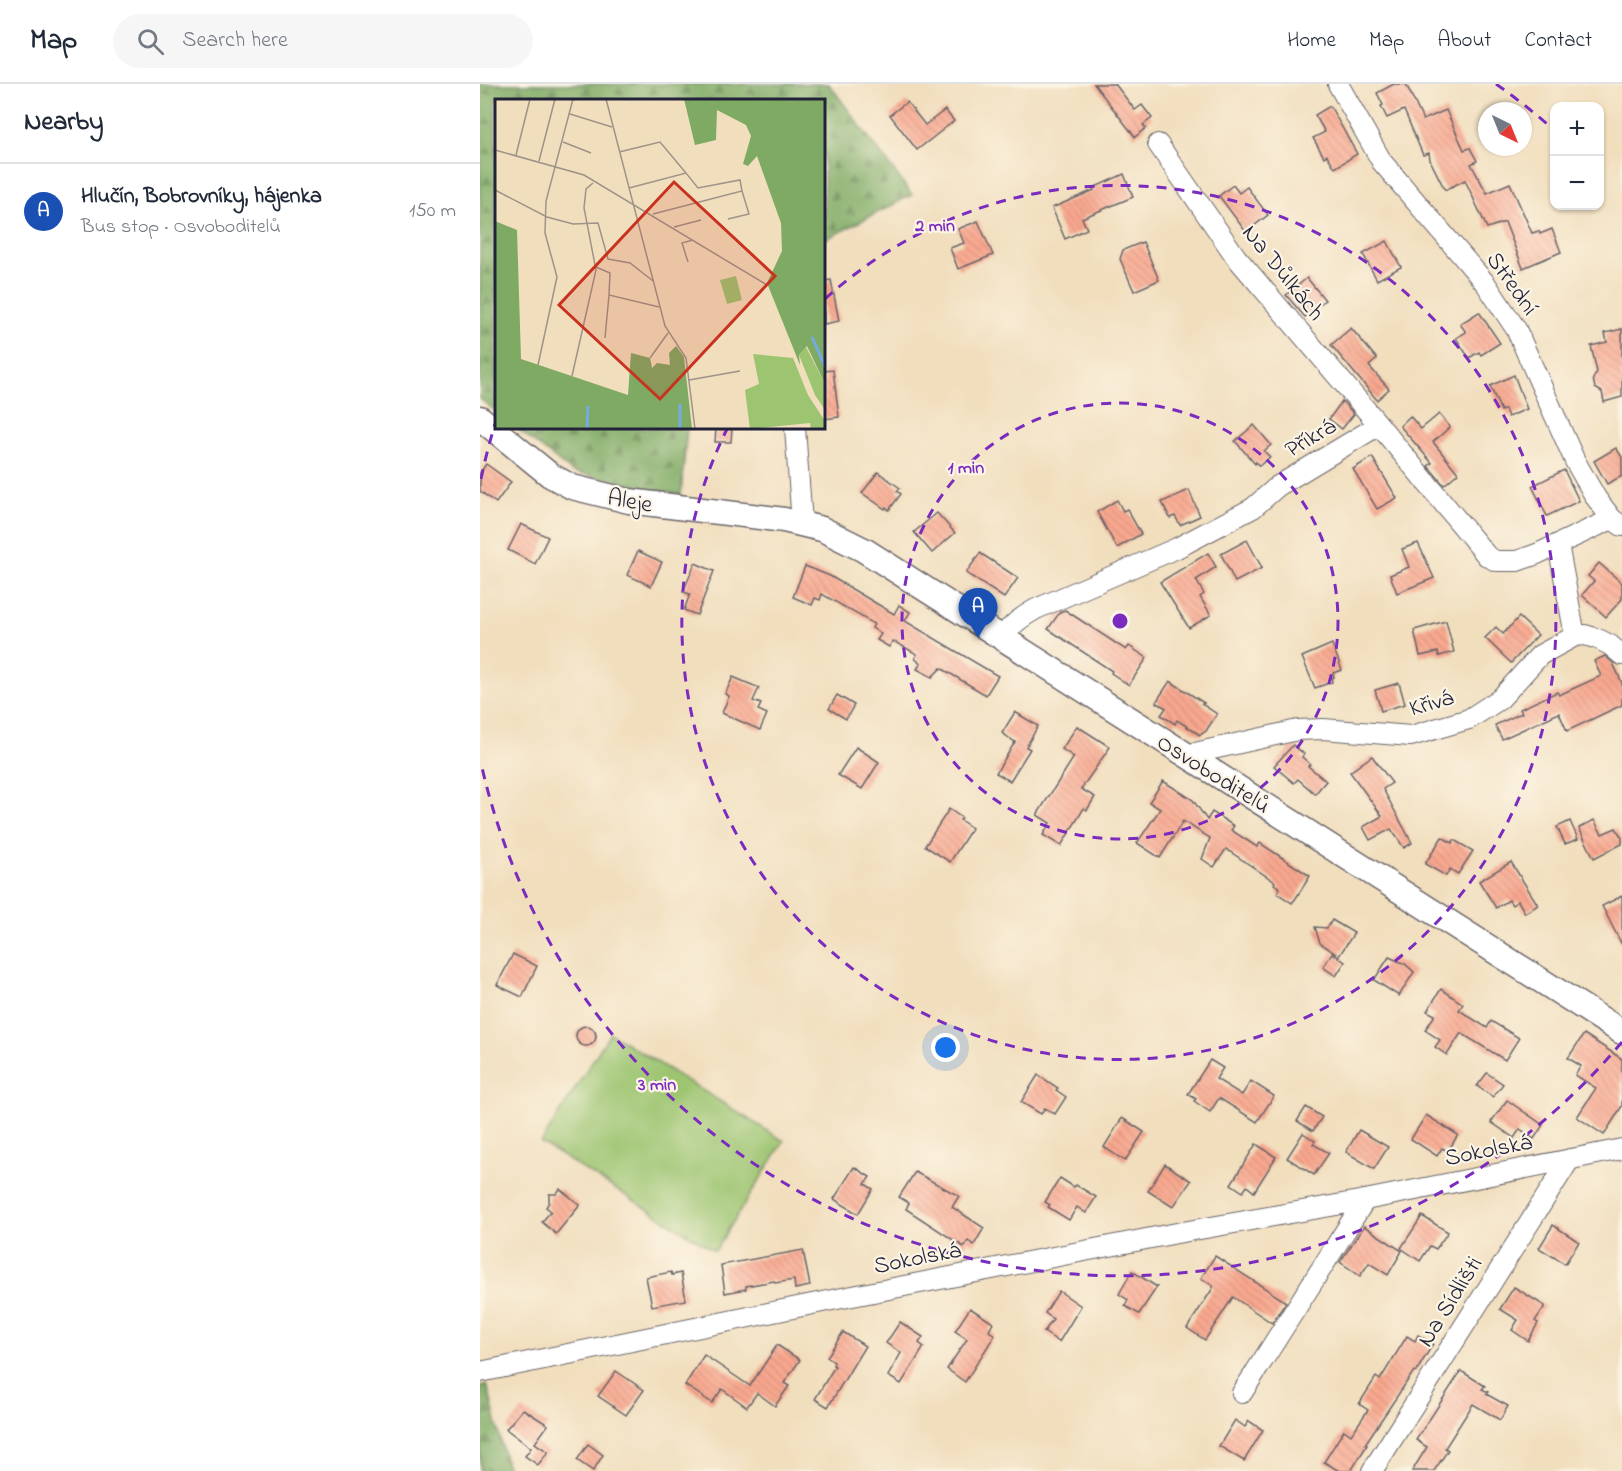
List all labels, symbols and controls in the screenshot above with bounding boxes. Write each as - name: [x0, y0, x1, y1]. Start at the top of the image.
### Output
- search box: [113, 14, 533, 68]
- text: Map: [30, 21, 77, 62]
- icon: search: [134, 25, 167, 58]
- text: Search here: [182, 25, 288, 57]
- text: Home: [1287, 26, 1336, 56]
- text: Map: [1369, 26, 1404, 56]
- text: About: [1437, 26, 1491, 56]
- text: Contact: [1524, 26, 1592, 56]
- inset map: [495, 99, 825, 429]
- north arrow: [1478, 102, 1532, 156]
- map controls: [1550, 102, 1604, 210]
- button: +: [1550, 102, 1604, 156]
- text: Nearby: [24, 104, 103, 142]
- button: −: [1550, 156, 1604, 210]
- text: Hlučín, Bobrovníky, hájenka: [81, 181, 322, 213]
- text: A: [37, 197, 50, 226]
- text: 150 m: [409, 197, 456, 226]
- text: Bus stop · Osvoboditelů: [81, 213, 281, 242]
- text: 2 min: [914, 214, 955, 240]
- street label: Na Důlkách: [1232, 218, 1332, 329]
- street label: Střední: [1476, 245, 1546, 324]
- street label: Příkrá: [1279, 410, 1344, 468]
- text: 1 min: [948, 456, 984, 482]
- street label: Aleje: [604, 481, 655, 524]
- pin: A: [958, 588, 998, 638]
- centre of rings: [1110, 611, 1130, 631]
- street label: Křivá: [1405, 681, 1458, 727]
- street label: Osvoboditelů: [1149, 726, 1276, 824]
- your location: [931, 1033, 960, 1062]
- text: 3 min: [637, 1073, 676, 1099]
- street label: Sokolská: [1442, 1126, 1535, 1177]
- street label: Sokolská: [871, 1234, 964, 1285]
- street label: Na Sídlišti: [1409, 1250, 1493, 1355]

